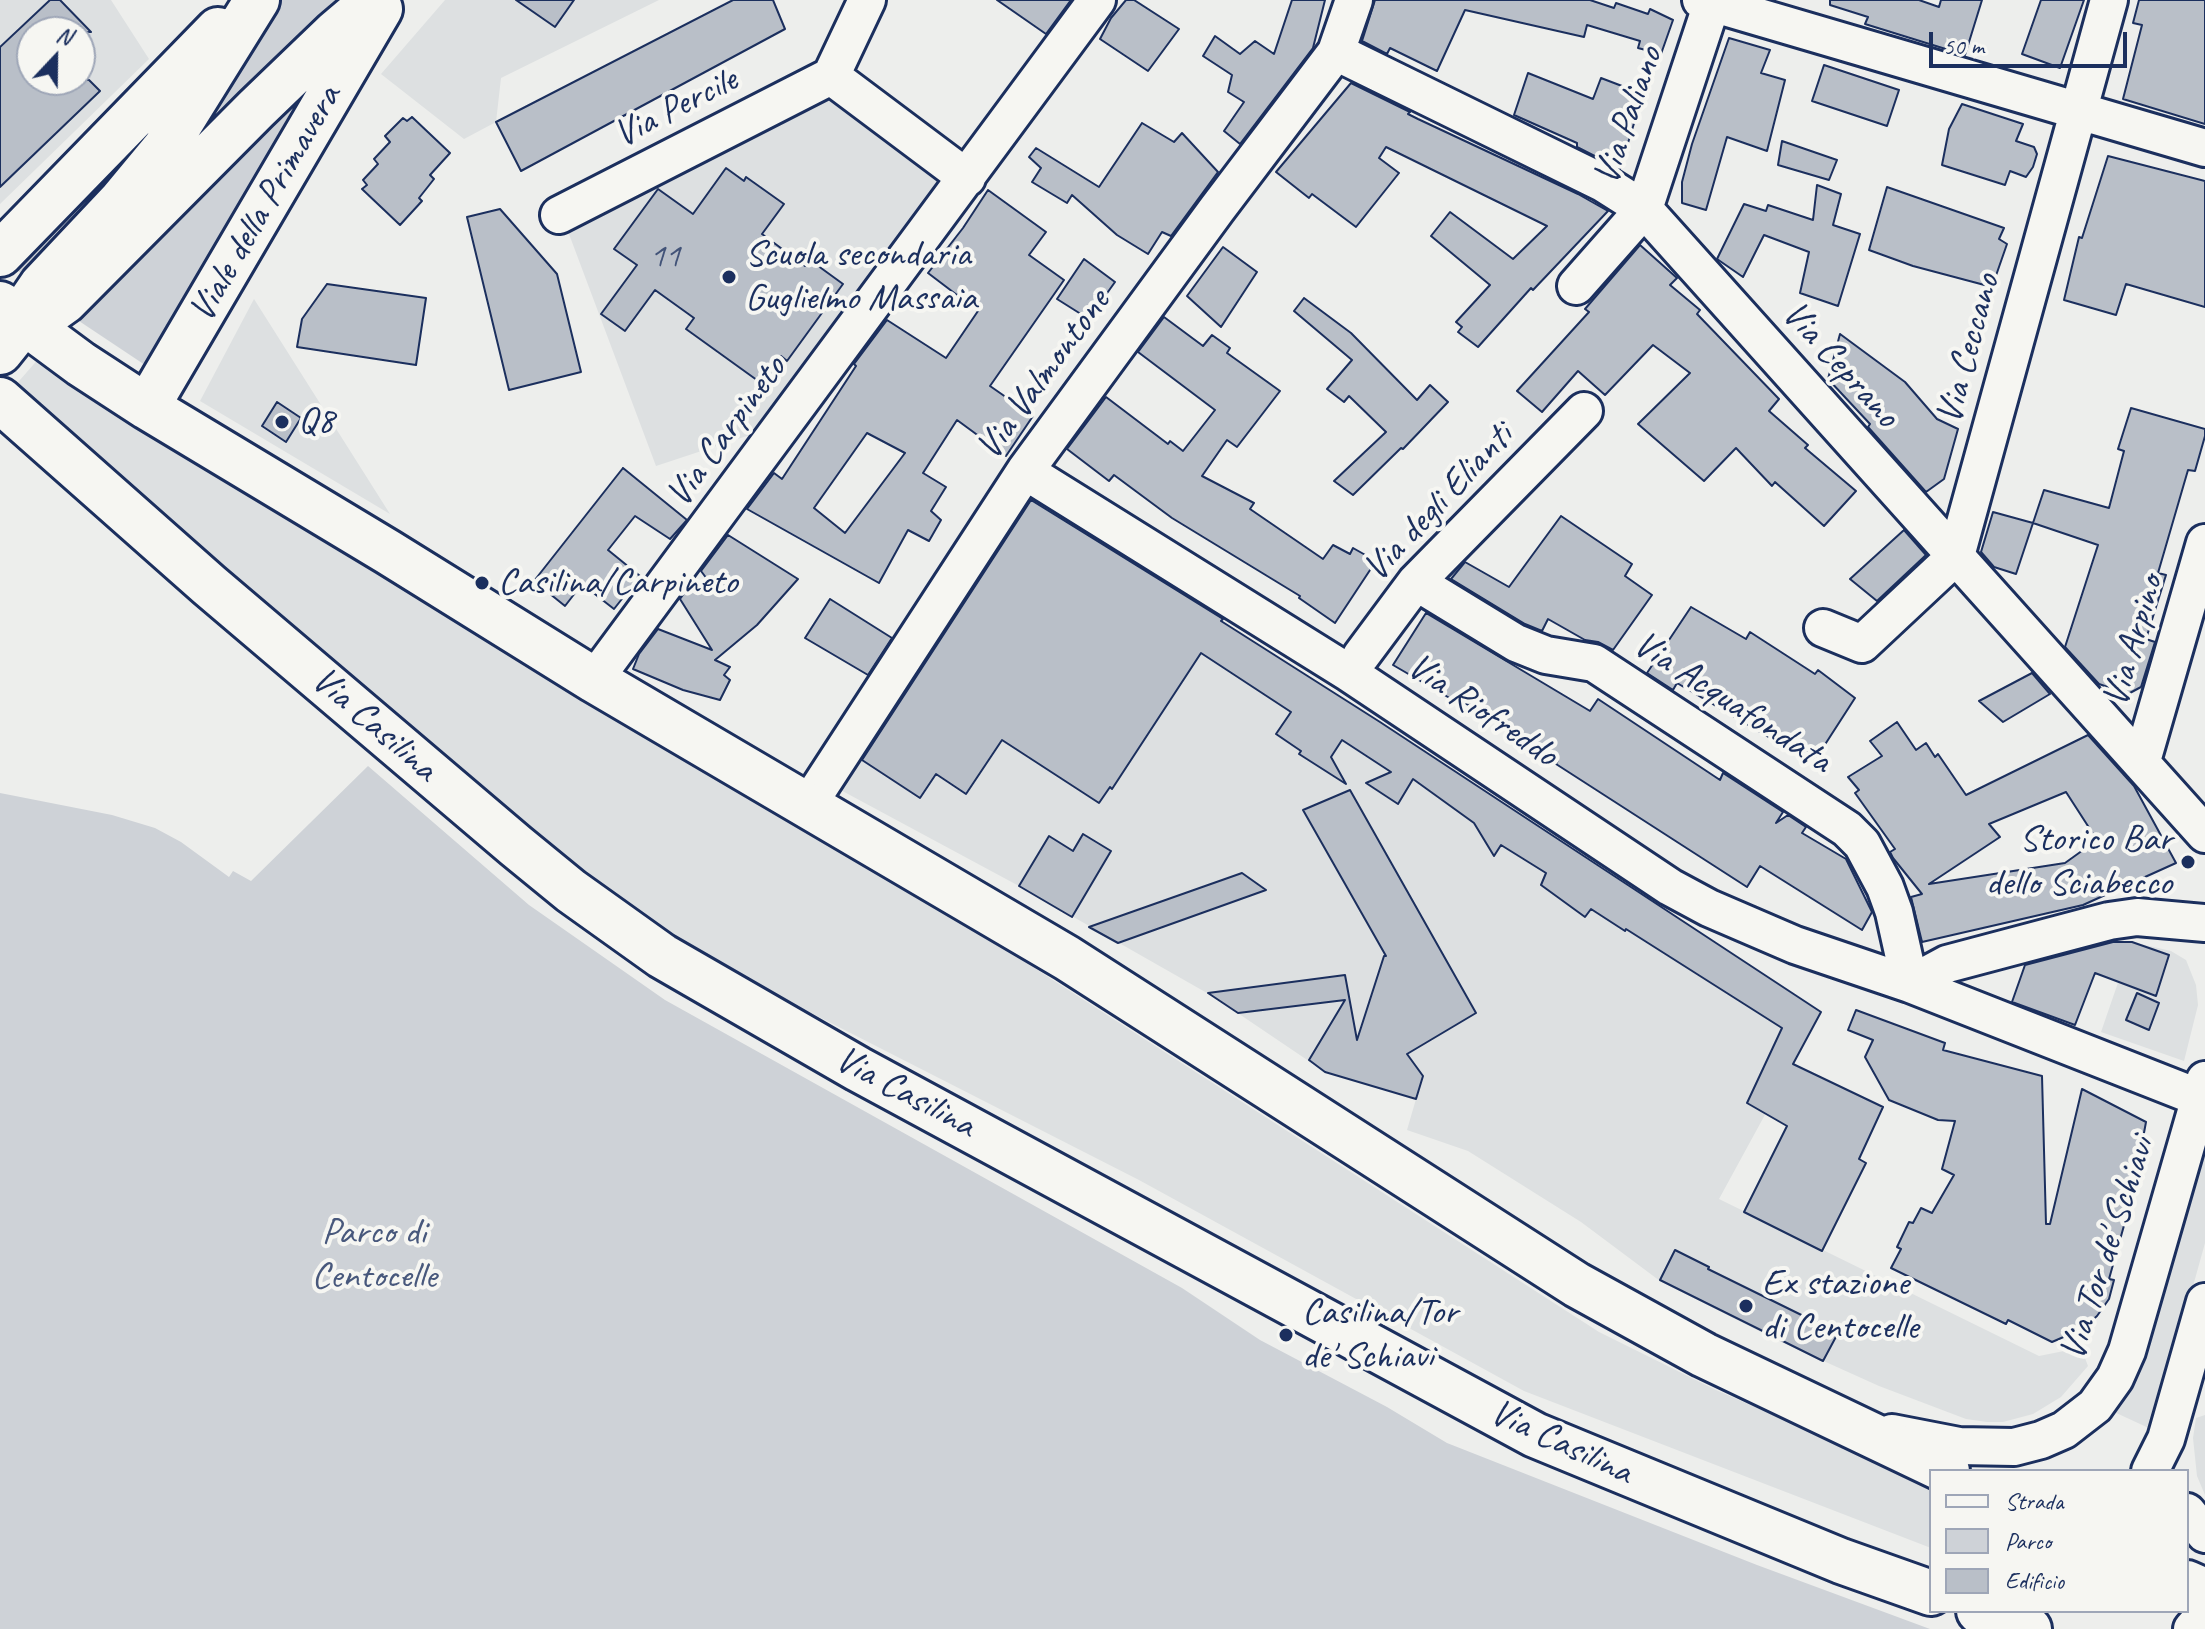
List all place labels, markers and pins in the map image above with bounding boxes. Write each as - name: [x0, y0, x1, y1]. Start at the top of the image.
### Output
- place label: Scuola secondaria Guglielmo Massaia: [745, 232, 977, 322]
- marker: Scuola secondaria Guglielmo Massaia: [720, 268, 738, 286]
- place label: Q8: [298, 399, 334, 445]
- marker: Q8: [273, 413, 291, 431]
- place label: Casilina/Carpineto: [498, 560, 738, 606]
- marker: Casilina/Carpineto: [473, 574, 491, 592]
- place label: Storico Bar dello Sciabecco: [1986, 817, 2172, 906]
- marker: Storico Bar dello Sciabecco: [2179, 853, 2197, 871]
- place label: Ex stazione di Centocelle: [1762, 1261, 1918, 1350]
- place label: Casilina/Tor de' Schiavi: [1302, 1290, 1457, 1380]
- marker: Ex stazione di Centocelle: [1737, 1297, 1755, 1315]
- marker: Casilina/Tor de' Schiavi: [1277, 1326, 1295, 1344]

